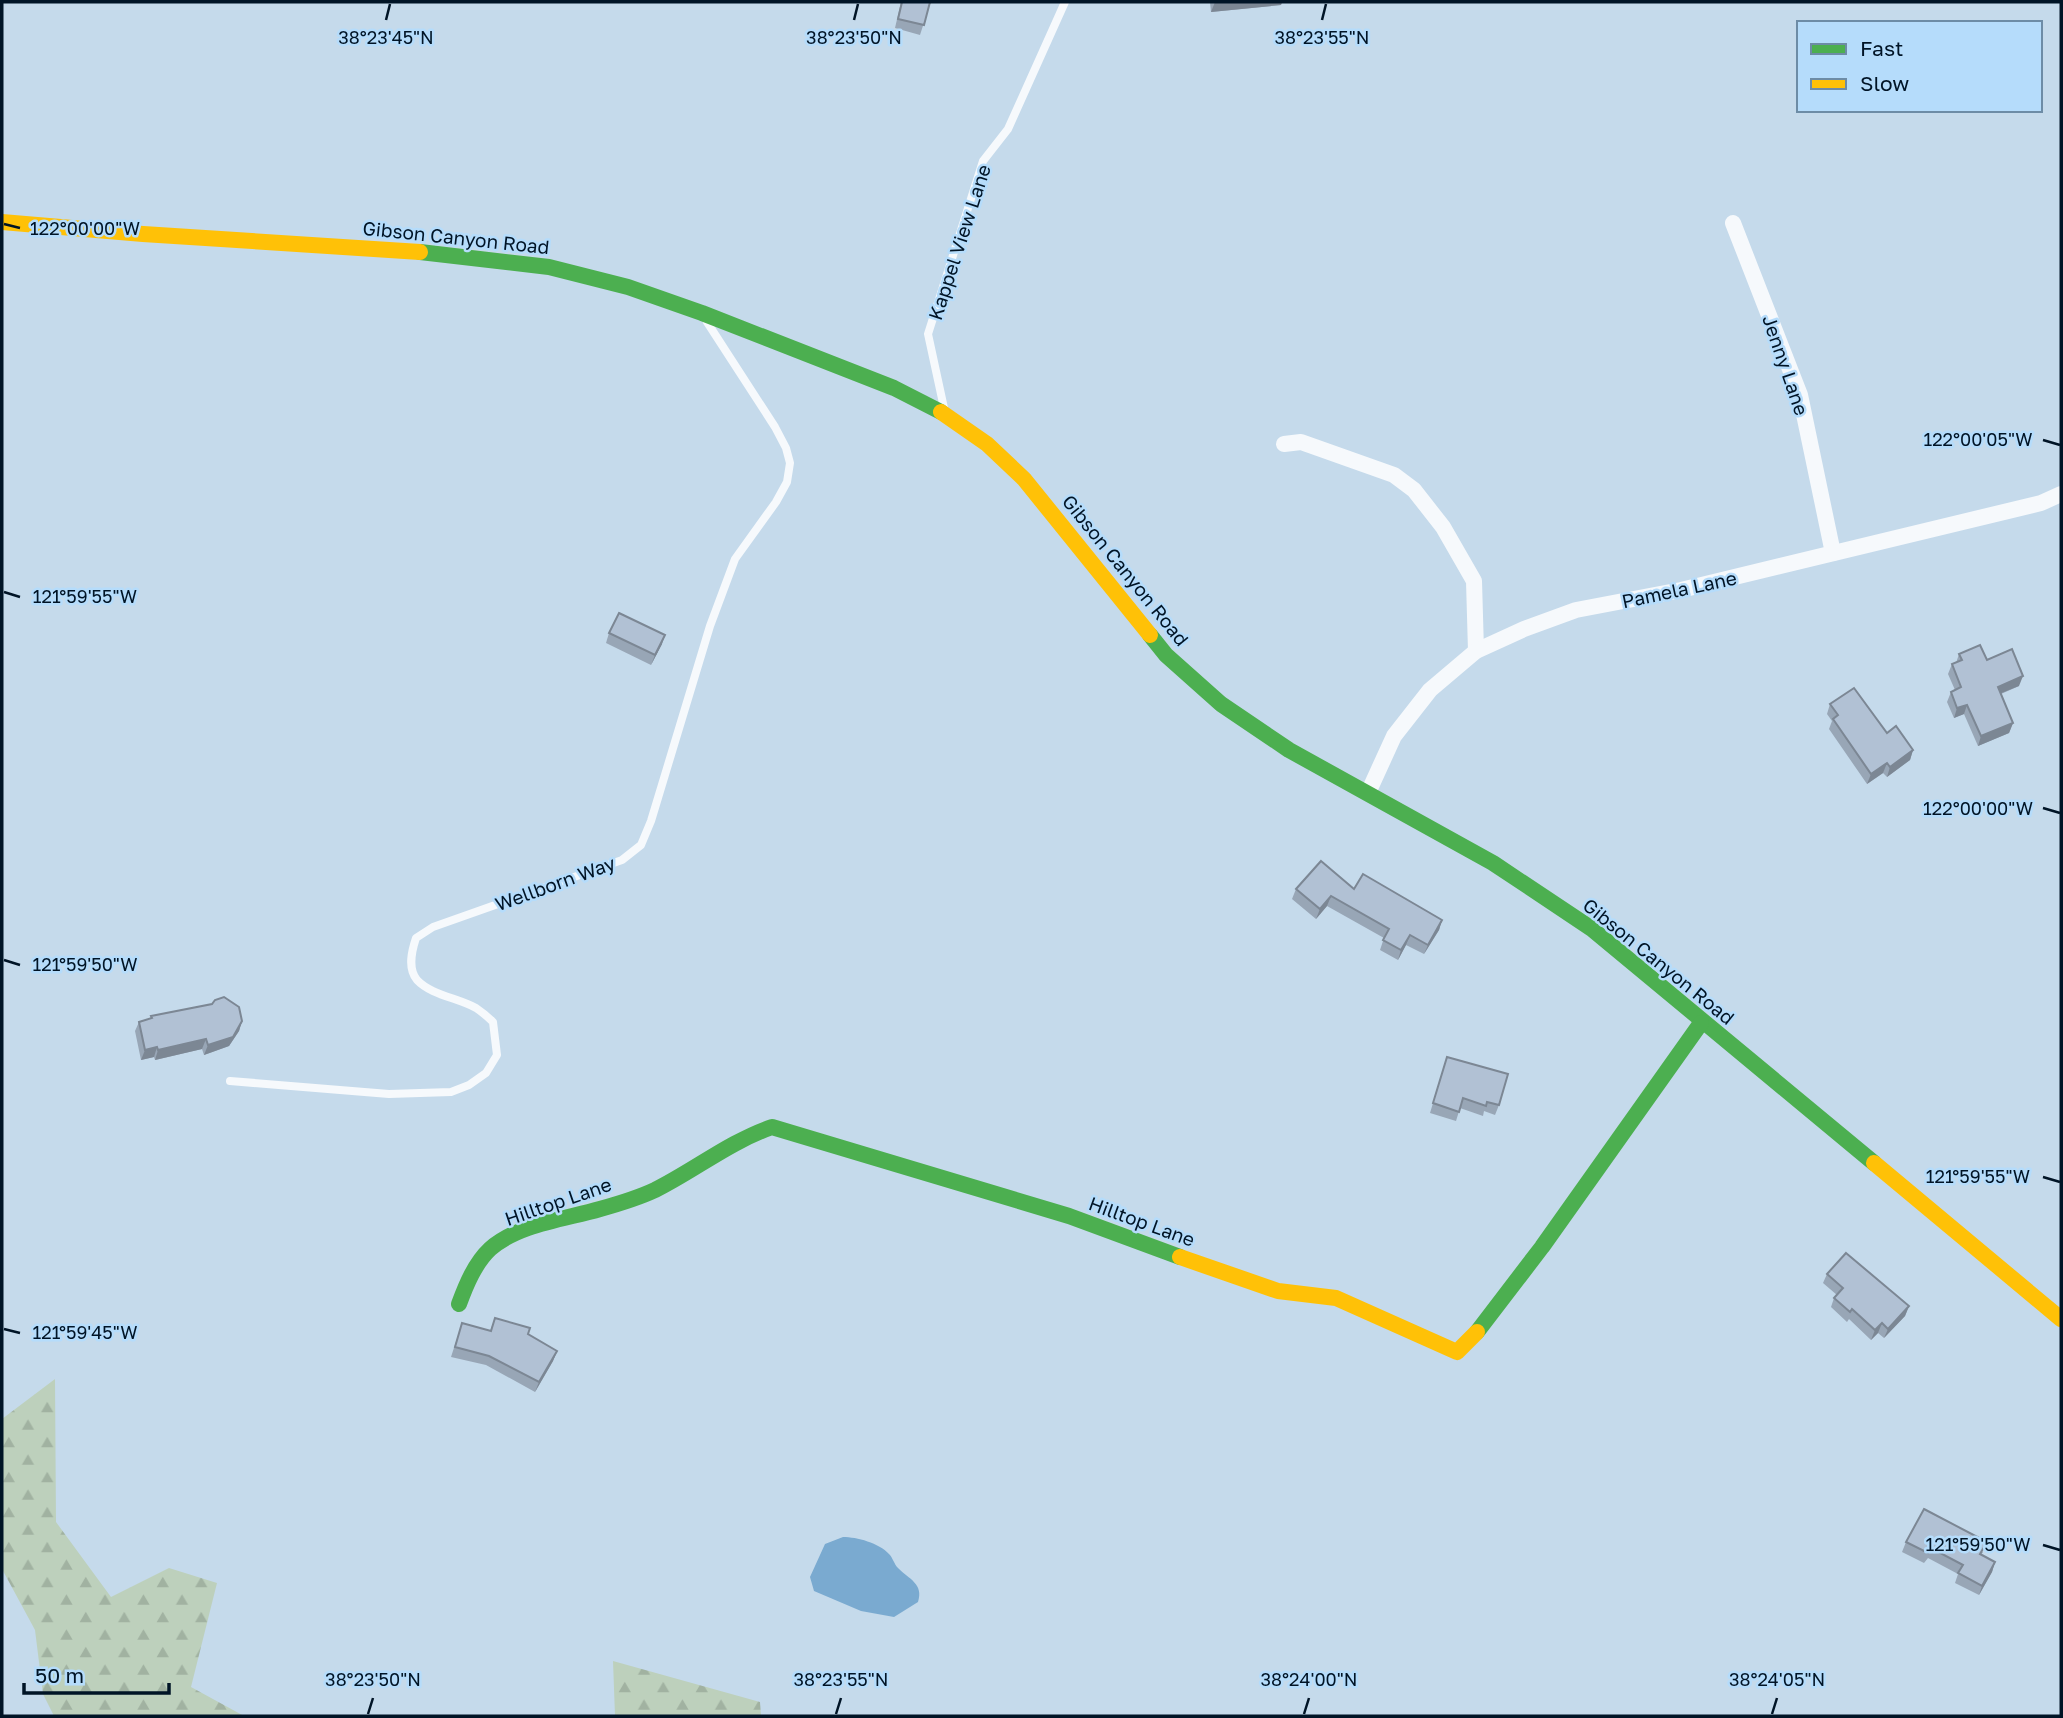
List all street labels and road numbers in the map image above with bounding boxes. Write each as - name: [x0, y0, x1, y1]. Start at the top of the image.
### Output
- street label: Kappel View Lane: [923, 161, 995, 323]
- street label: Gibson Canyon Road: [361, 216, 551, 258]
- street label: Jenny Lane: [1758, 312, 1814, 418]
- street label: Gibson Canyon Road: [1058, 490, 1194, 650]
- street label: Pamela Lane: [1619, 566, 1739, 612]
- street label: Wellborn Way: [492, 851, 618, 915]
- street label: Gibson Canyon Road: [1579, 893, 1739, 1029]
- street label: Hilltop Lane: [502, 1172, 614, 1230]
- street label: Hilltop Lane: [1086, 1191, 1198, 1251]

